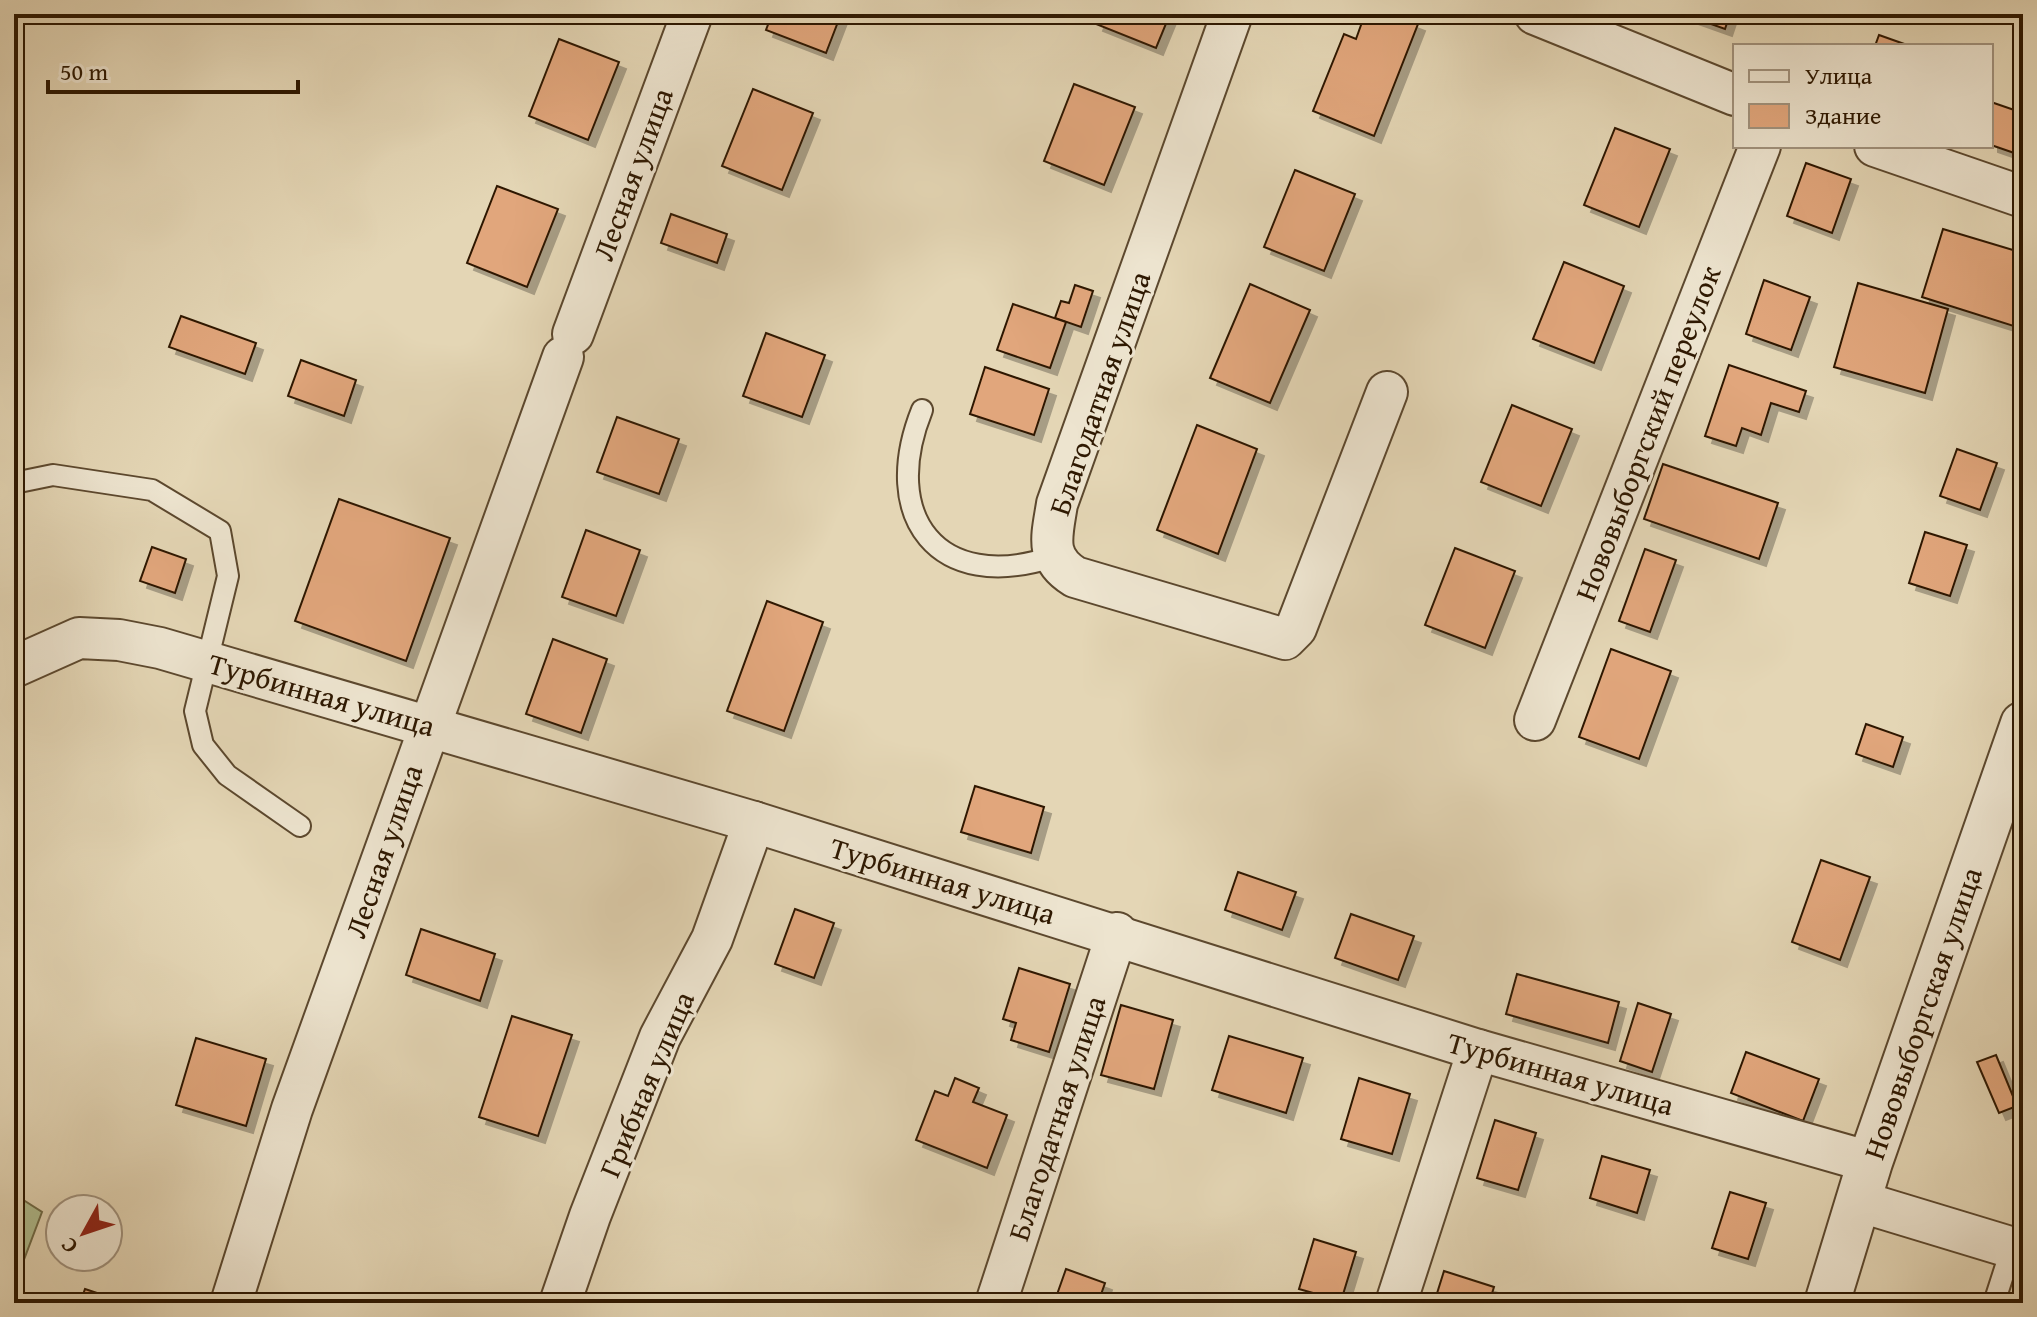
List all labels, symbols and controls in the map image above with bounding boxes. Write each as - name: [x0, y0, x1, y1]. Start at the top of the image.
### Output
- scale bar: [48, 44, 298, 94]
- legend: [1733, 44, 1993, 148]
- text: 50 m: [60, 54, 108, 89]
- text: Улица: [1805, 58, 1873, 93]
- street label: Лесная улица: [580, 81, 684, 267]
- text: Здание: [1805, 98, 1881, 133]
- street label: Нововыборгский переулок: [1563, 259, 1731, 607]
- street label: Благодатная улица: [1037, 264, 1162, 521]
- street label: Турбинная улица: [204, 641, 441, 748]
- street label: Лесная улица: [333, 758, 433, 944]
- street label: Турбинная улица: [825, 825, 1062, 935]
- street label: Нововыборгская улица: [1851, 860, 1993, 1165]
- street label: Грибная улица: [587, 983, 705, 1184]
- street label: Благодатная улица: [996, 989, 1117, 1246]
- street label: Турбинная улица: [1443, 1020, 1680, 1127]
- north arrow: [44, 1193, 124, 1273]
- text: С: [52, 1231, 85, 1261]

